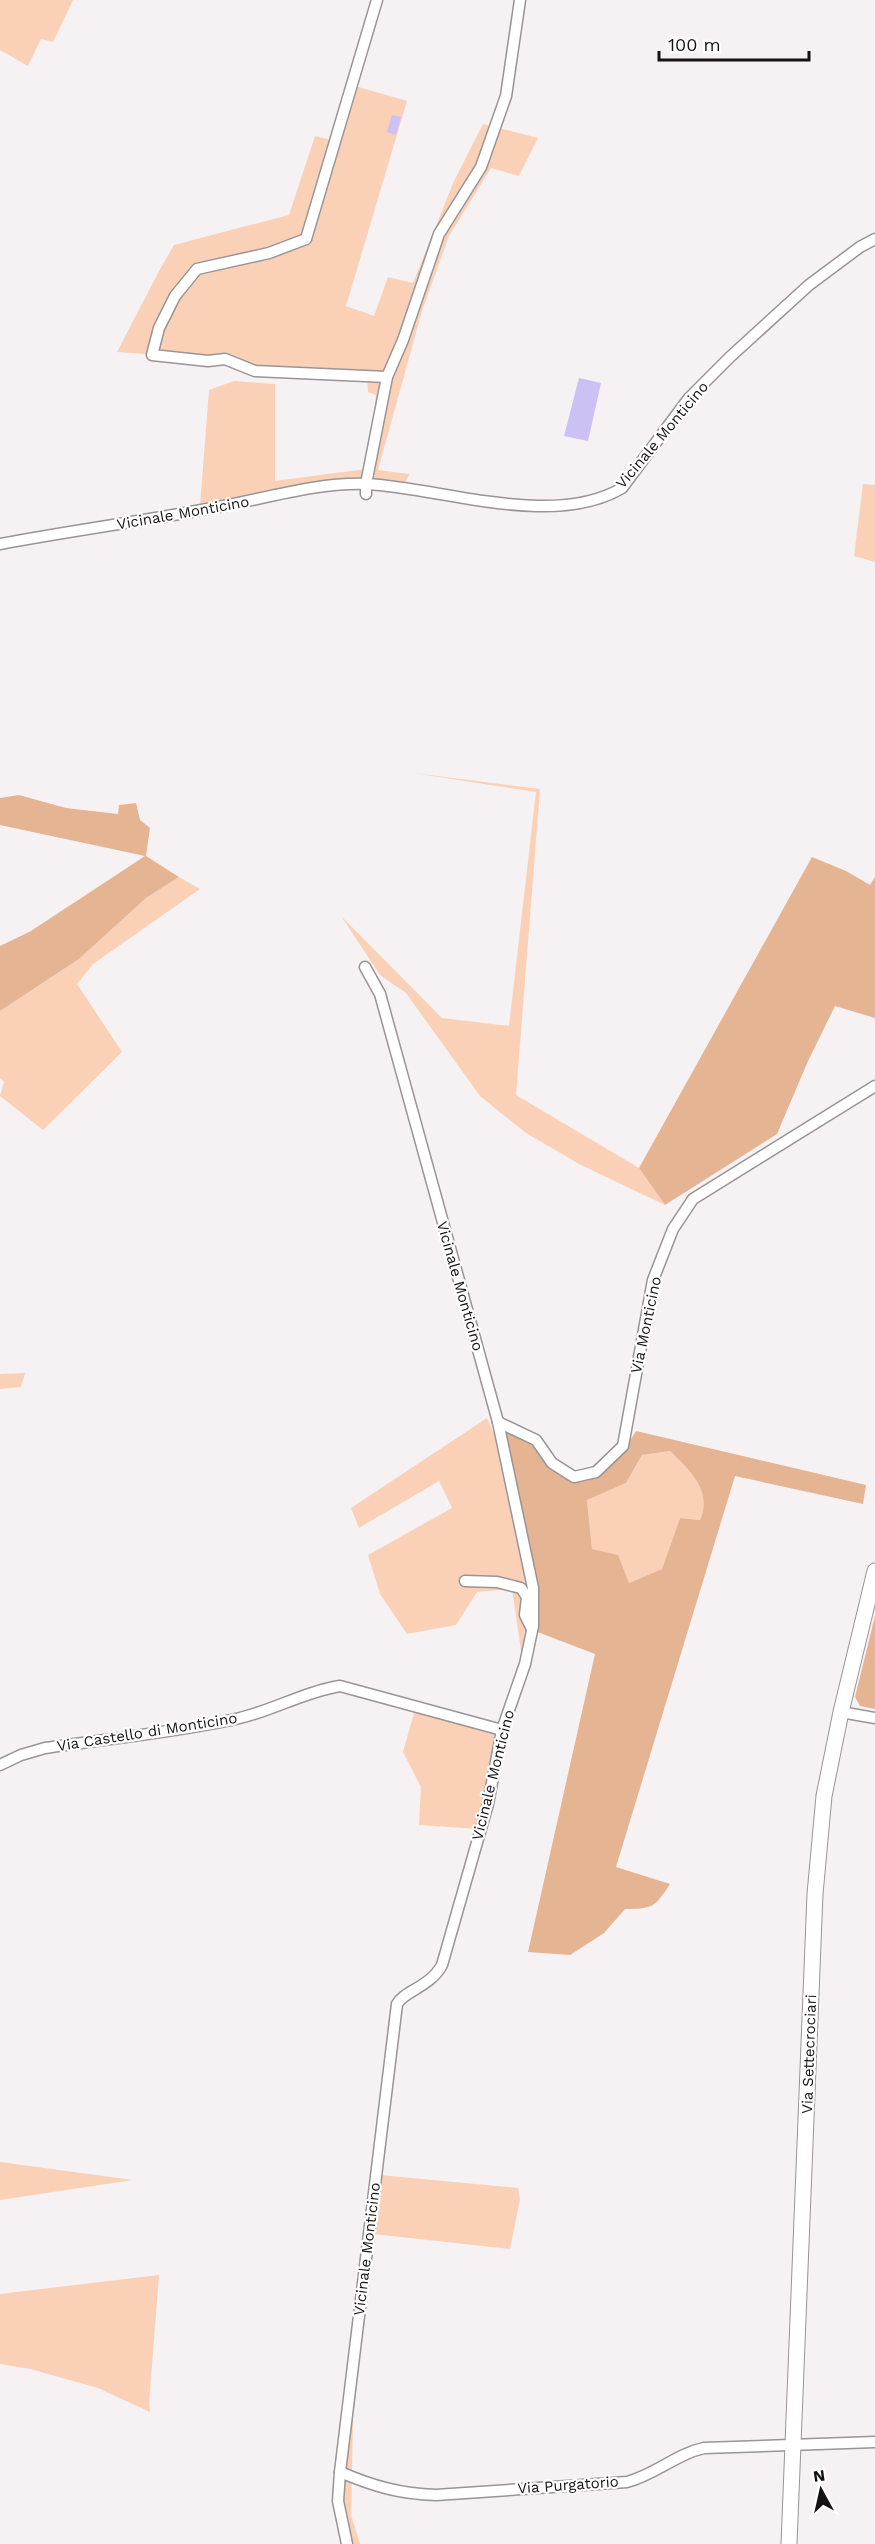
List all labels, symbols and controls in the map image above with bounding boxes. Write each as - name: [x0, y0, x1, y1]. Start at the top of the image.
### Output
- scale bar: [659, 24, 809, 62]
- text: 100 m: [668, 34, 721, 55]
- street label: Vicinale Monticino: [612, 378, 712, 492]
- street label: Vicinale Monticino: [115, 492, 251, 534]
- street label: Vicinale Monticino: [433, 1219, 487, 1353]
- street label: Via Monticino: [627, 1275, 665, 1375]
- street label: Vicinale Monticino: [468, 1708, 518, 1842]
- street label: Via Castello di Monticino: [56, 1709, 238, 1755]
- street label: Via Settecrociari: [798, 1994, 820, 2114]
- street label: Vicinale Monticino: [350, 2181, 384, 2317]
- north arrow: [791, 2460, 851, 2520]
- text: N: [812, 2465, 826, 2486]
- street label: Via Purgatorio: [517, 2472, 619, 2498]

